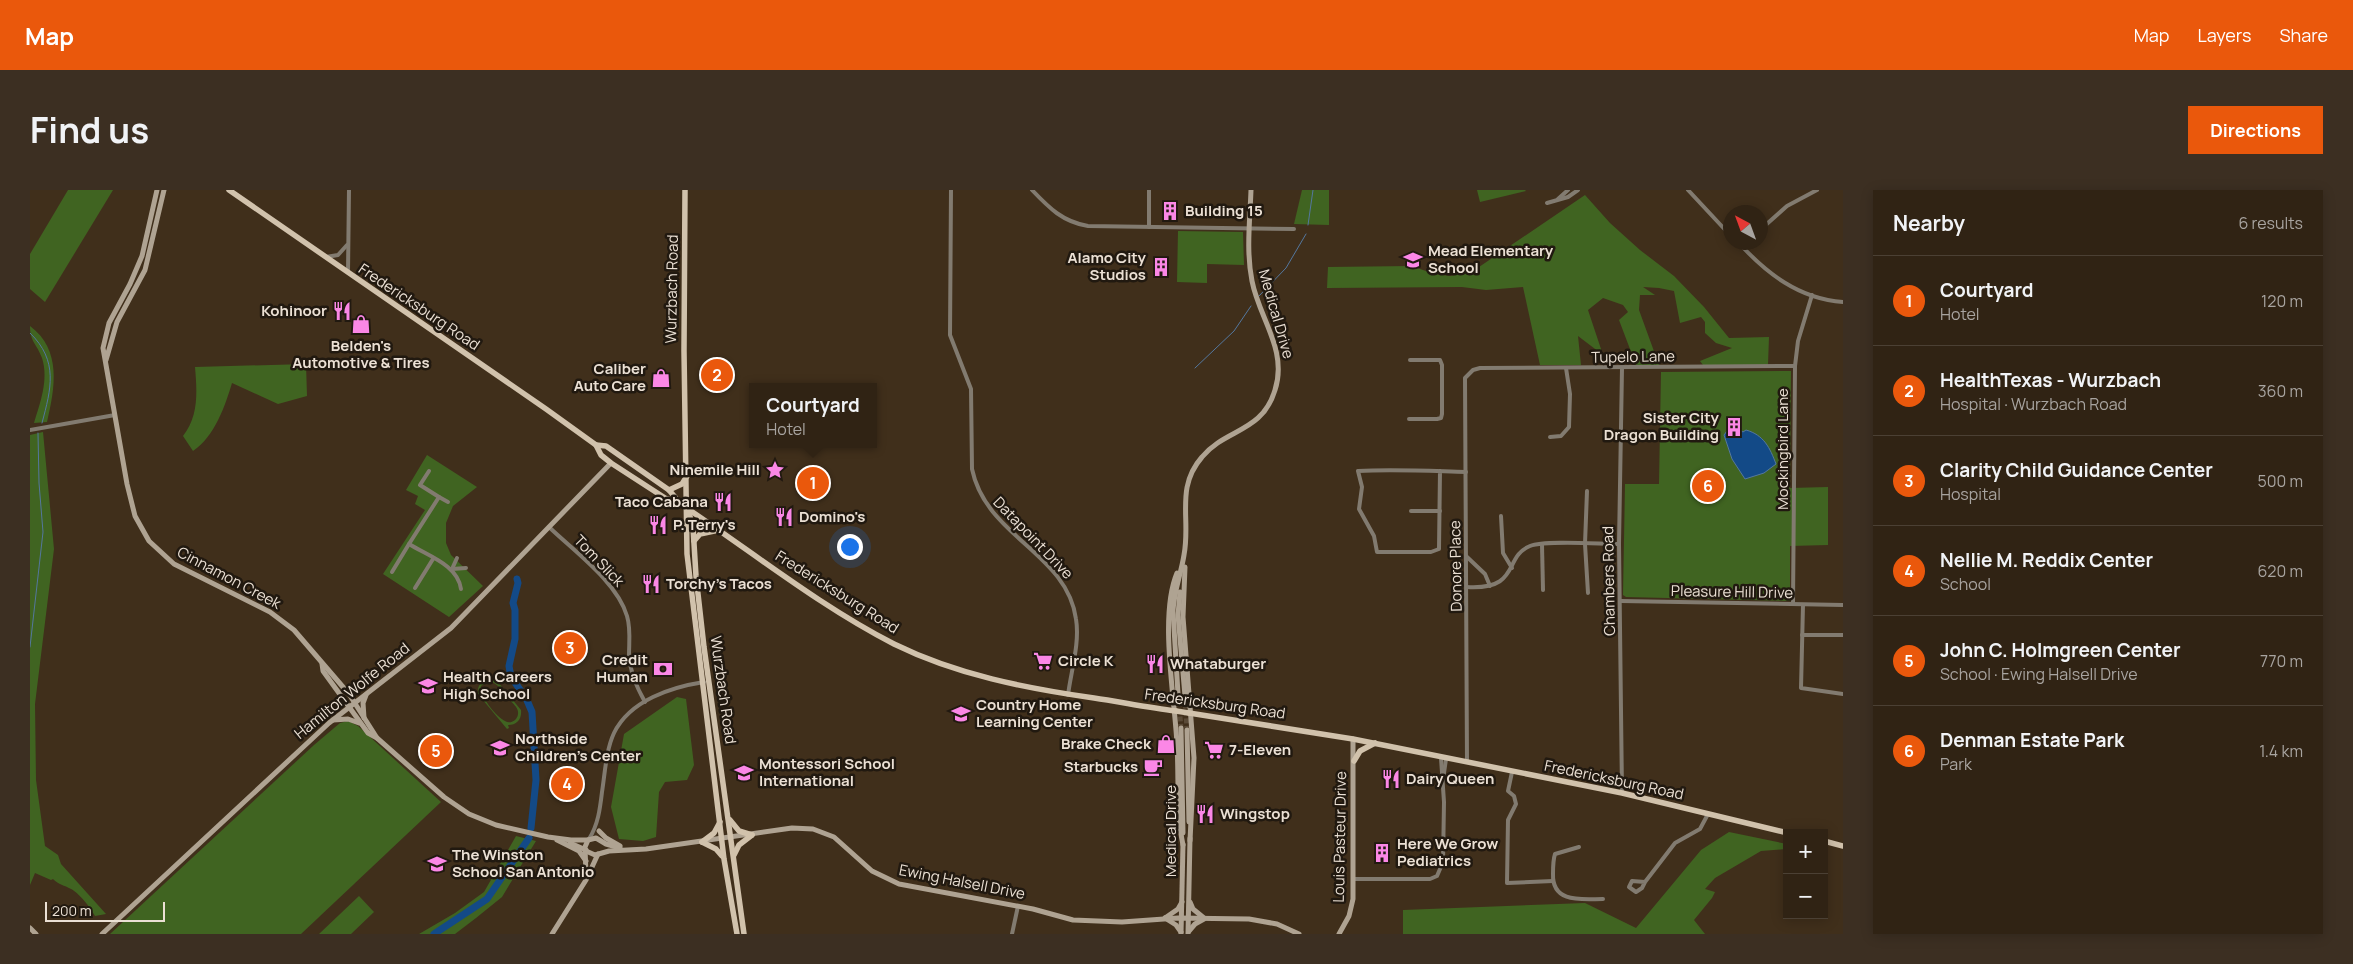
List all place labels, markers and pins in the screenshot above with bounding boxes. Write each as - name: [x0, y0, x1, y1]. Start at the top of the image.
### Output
- building icon: Building 15: [1159, 200, 1181, 222]
- place label: Building 15: [1185, 200, 1263, 221]
- place label: Mead Elementary School: [1428, 240, 1554, 278]
- place label: Alamo City Studios: [1068, 247, 1147, 285]
- school or university icon: Mead Elementary School: [1402, 249, 1424, 271]
- building icon: Alamo City Studios: [1150, 256, 1172, 278]
- place label: Kohinoor: [261, 300, 327, 321]
- restaurant icon: Kohinoor: [331, 300, 353, 322]
- shop icon: Belden's Automotive & Tires: [350, 313, 372, 335]
- place label: Belden's Automotive & Tires: [292, 335, 430, 373]
- pin: 2: [701, 356, 733, 394]
- place label: Caliber Auto Care: [574, 358, 646, 396]
- shop icon: Caliber Auto Care: [650, 367, 672, 389]
- place label: Sister City Dragon Building: [1604, 407, 1720, 445]
- building icon: Sister City Dragon Building: [1723, 416, 1745, 438]
- place label: Ninemile Hill: [670, 459, 760, 480]
- place icon: Ninemile Hill: [764, 459, 786, 481]
- pin: 1: [797, 464, 829, 502]
- pin: 6: [1692, 467, 1724, 505]
- place label: Taco Cabana: [615, 491, 708, 512]
- restaurant icon: Taco Cabana: [712, 491, 734, 513]
- restaurant icon: Domino's: [773, 506, 795, 528]
- place label: Domino's: [799, 506, 865, 527]
- restaurant icon: P. Terry's: [647, 514, 669, 536]
- place label: P. Terry's: [673, 514, 736, 535]
- restaurant icon: Torchy’s Tacos: [640, 573, 662, 595]
- place label: Torchy’s Tacos: [666, 573, 772, 594]
- pin: 3: [554, 629, 586, 667]
- place label: Credit Human: [596, 649, 648, 687]
- supermarket icon: Circle K: [1032, 650, 1054, 672]
- place label: Circle K: [1058, 650, 1114, 671]
- restaurant icon: Whataburger: [1144, 653, 1166, 675]
- place label: Whataburger: [1170, 653, 1266, 674]
- bank icon: Credit Human: [652, 658, 674, 680]
- place label: Health Careers High School: [443, 666, 552, 704]
- school or university icon: Health Careers High School: [417, 675, 439, 697]
- place label: Country Home Learning Center: [976, 694, 1093, 732]
- school or university icon: Country Home Learning Center: [950, 703, 972, 725]
- place label: Northside Children's Center: [515, 728, 641, 766]
- pin: 5: [420, 732, 452, 770]
- place label: Brake Check: [1061, 733, 1152, 754]
- shop icon: Brake Check: [1155, 733, 1177, 755]
- school or university icon: Northside Children's Center: [489, 737, 511, 759]
- supermarket icon: 7-Eleven: [1203, 739, 1225, 761]
- place label: 7-Eleven: [1229, 739, 1291, 760]
- place label: Montessori School International: [759, 753, 895, 791]
- place label: Starbucks: [1064, 756, 1138, 777]
- cafe icon: Starbucks: [1142, 756, 1164, 778]
- school or university icon: Montessori School International: [733, 762, 755, 784]
- pin: 4: [551, 765, 583, 803]
- restaurant icon: Dairy Queen: [1380, 768, 1402, 790]
- place label: Dairy Queen: [1406, 768, 1494, 789]
- restaurant icon: Wingstop: [1194, 803, 1216, 825]
- place label: Wingstop: [1220, 803, 1290, 824]
- place label: Here We Grow Pediatrics: [1397, 833, 1498, 871]
- building icon: Here We Grow Pediatrics: [1371, 842, 1393, 864]
- place label: The Winston School San Antonio: [452, 844, 594, 882]
- school or university icon: The Winston School San Antonio: [426, 853, 448, 875]

